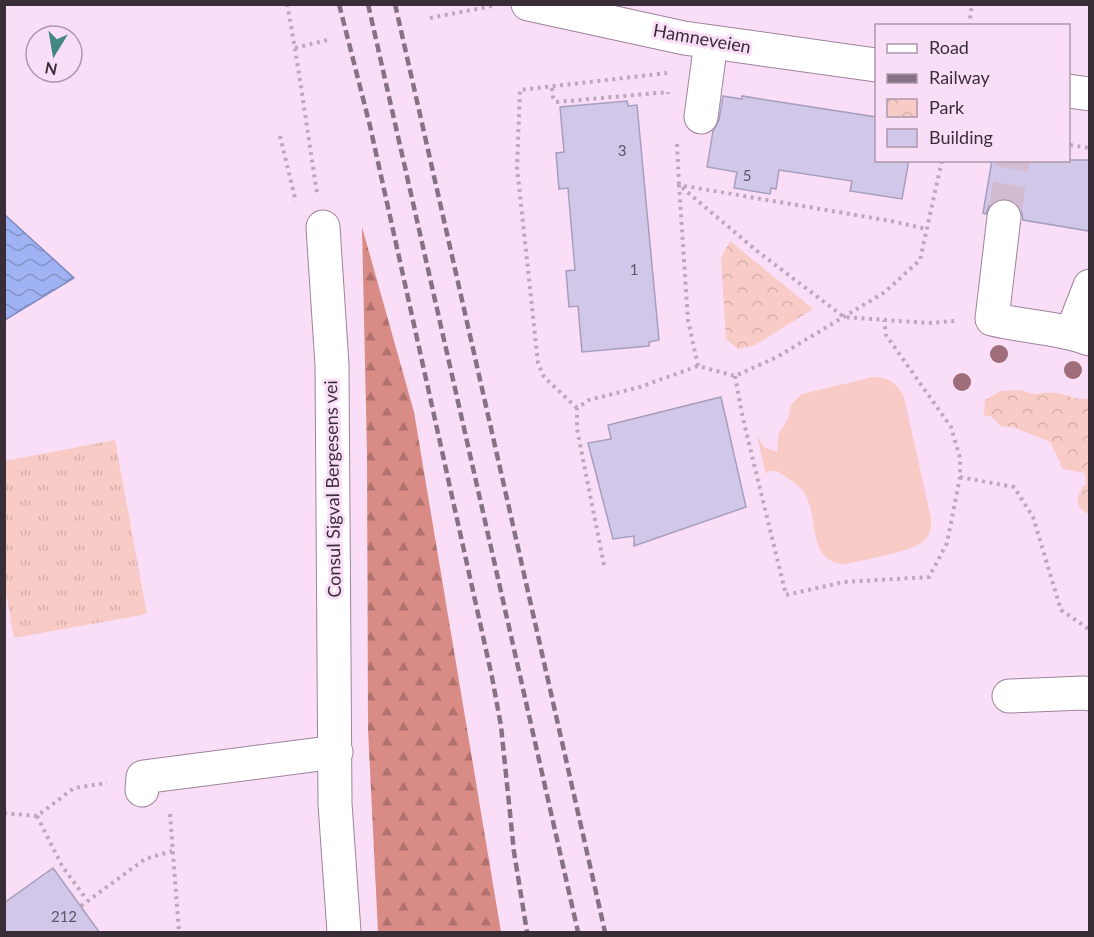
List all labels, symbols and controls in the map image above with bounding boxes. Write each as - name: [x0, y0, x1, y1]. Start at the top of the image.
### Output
- street label: Hamneveien: [652, 19, 753, 57]
- north arrow: [24, 24, 84, 84]
- legend: [875, 24, 1070, 162]
- text: Road: [929, 36, 969, 58]
- text: N: [43, 59, 59, 80]
- text: Railway: [929, 66, 990, 88]
- text: Park: [929, 96, 965, 118]
- text: Building: [929, 126, 993, 148]
- house number: 3: [618, 141, 626, 159]
- house number: 5: [743, 166, 751, 184]
- house number: 1: [630, 260, 638, 278]
- street label: Consul Sigval Bergesens vei: [319, 380, 345, 598]
- house number: 212: [51, 907, 77, 925]

